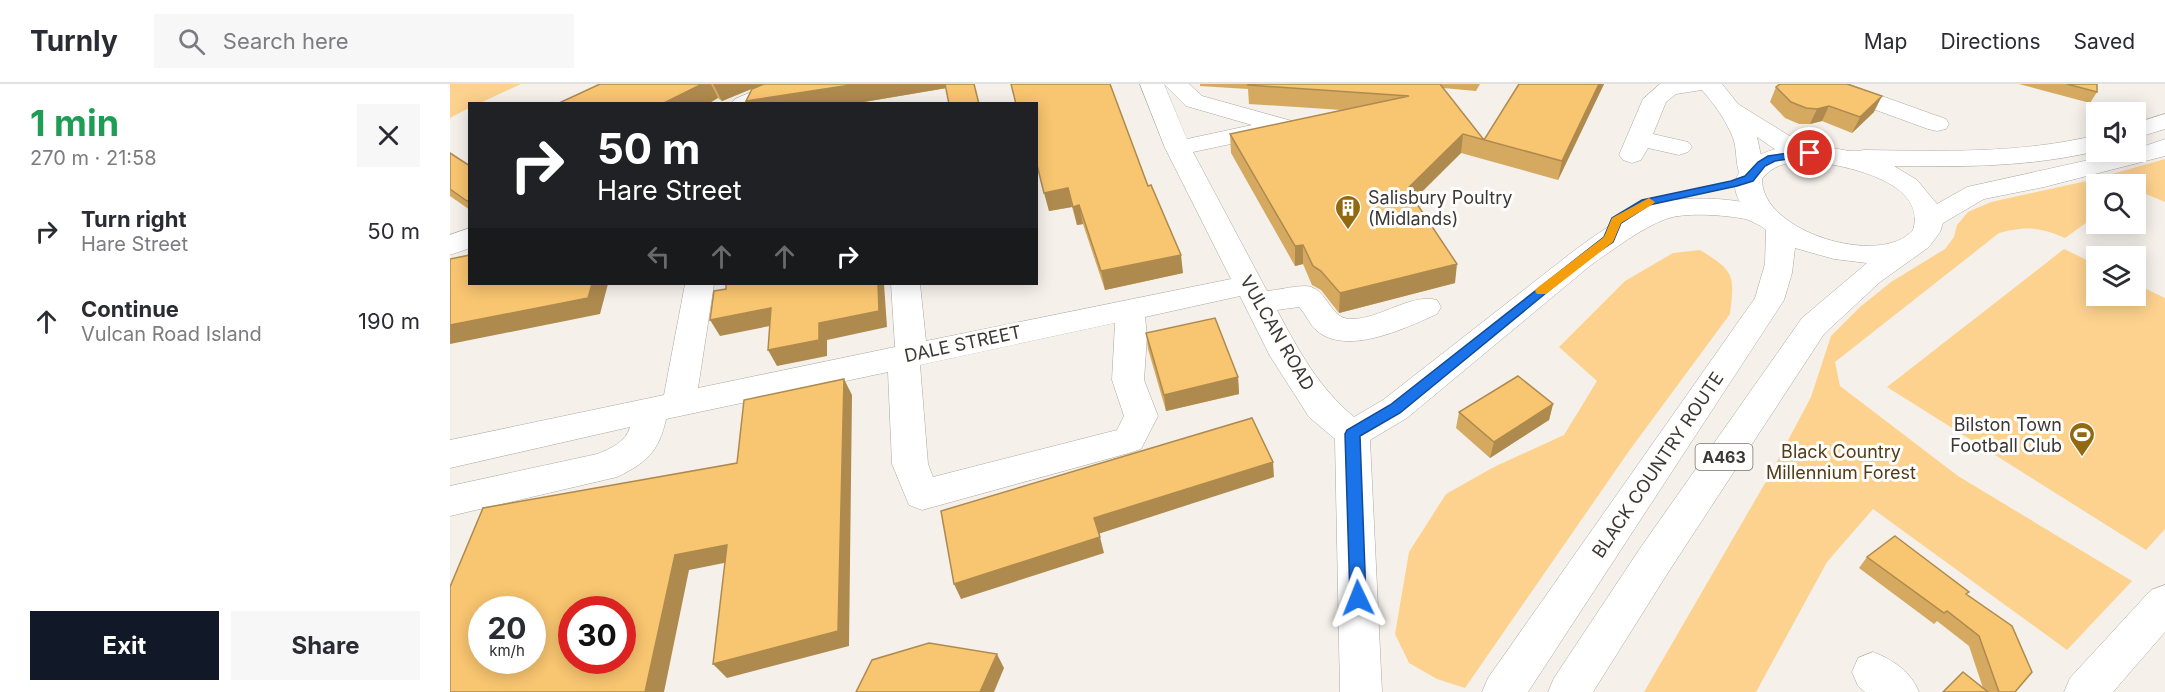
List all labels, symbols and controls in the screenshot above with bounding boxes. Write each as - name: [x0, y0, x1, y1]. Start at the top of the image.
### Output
- search box: [154, 14, 574, 68]
- text: Turnly: [30, 24, 118, 58]
- icon: search: [175, 25, 208, 58]
- text: Search here: [223, 28, 349, 54]
- text: Map: [1864, 29, 1907, 54]
- text: Directions: [1940, 29, 2041, 54]
- text: Saved: [2074, 29, 2135, 54]
- text: 1 min: [30, 101, 119, 145]
- map controls: [2086, 102, 2146, 306]
- button: sound: [2086, 102, 2146, 162]
- button: close: [357, 104, 420, 167]
- text: 50 m: [597, 123, 700, 174]
- icon: right: [498, 126, 576, 204]
- pin: [1784, 127, 1835, 178]
- icon: arrive: [1793, 136, 1826, 169]
- text: 270 m · 21:58: [30, 146, 157, 170]
- text: Hare Street: [597, 174, 741, 207]
- button: search: [2086, 174, 2146, 234]
- place label: Salisbury Poultry (Midlands): [1368, 187, 1512, 229]
- building icon: Salisbury Poultry (Midlands): [1333, 193, 1363, 231]
- text: Turn right: [81, 206, 187, 232]
- icon: right: [30, 215, 63, 248]
- text: 50 m: [367, 218, 420, 244]
- text: Hare Street: [81, 232, 188, 256]
- icon: left: [642, 240, 675, 273]
- icon: ahead: [705, 240, 738, 273]
- icon: ahead: [768, 240, 801, 273]
- icon: right: [831, 240, 864, 273]
- button: layers: [2086, 246, 2146, 306]
- street label: VULCAN ROAD: [1236, 271, 1319, 394]
- text: Continue: [81, 296, 179, 322]
- icon: ahead: [30, 305, 63, 338]
- text: 190 m: [358, 308, 420, 334]
- street label: DALE STREET: [903, 321, 1023, 366]
- text: Vulcan Road Island: [81, 322, 262, 346]
- street label: BLACK COUNTRY ROUTE: [1588, 368, 1728, 561]
- place label: Bilston Town Football Club: [1950, 414, 2062, 456]
- sports icon: Bilston Town Football Club: [2067, 420, 2097, 458]
- park label: Black Country Millennium Forest: [1766, 441, 1916, 483]
- road number: A463: [1696, 444, 1752, 470]
- position arrow: [1326, 566, 1390, 630]
- speed limit sign: 30: [558, 596, 636, 674]
- text: 20: [487, 610, 527, 646]
- button: Exit: [30, 611, 219, 680]
- button: Share: [231, 611, 420, 680]
- text: km/h: [489, 641, 525, 660]

